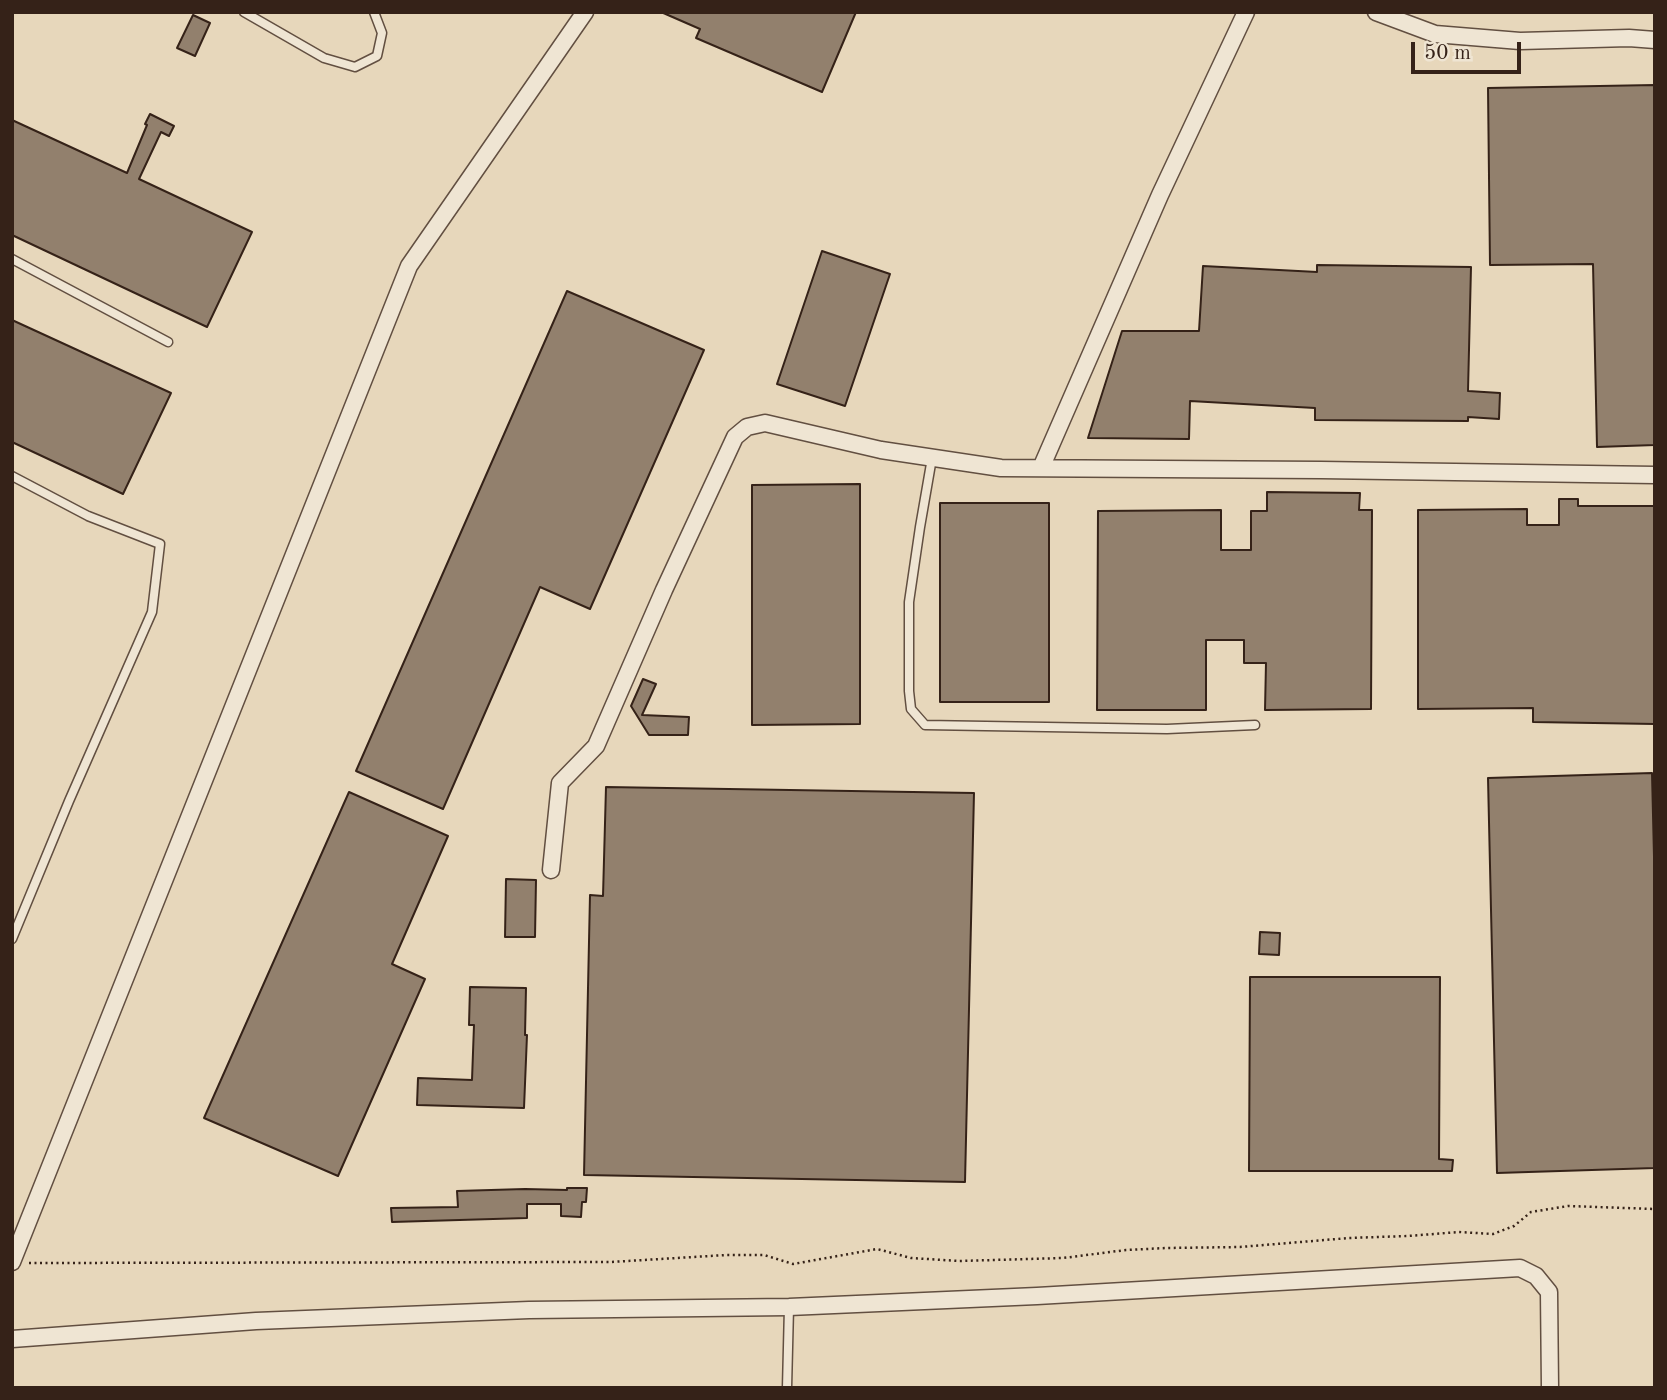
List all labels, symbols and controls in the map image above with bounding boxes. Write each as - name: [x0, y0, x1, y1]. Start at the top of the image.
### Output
- scale bar: [1415, 28, 1525, 72]
- text: 50 m: [1424, 43, 1471, 64]

